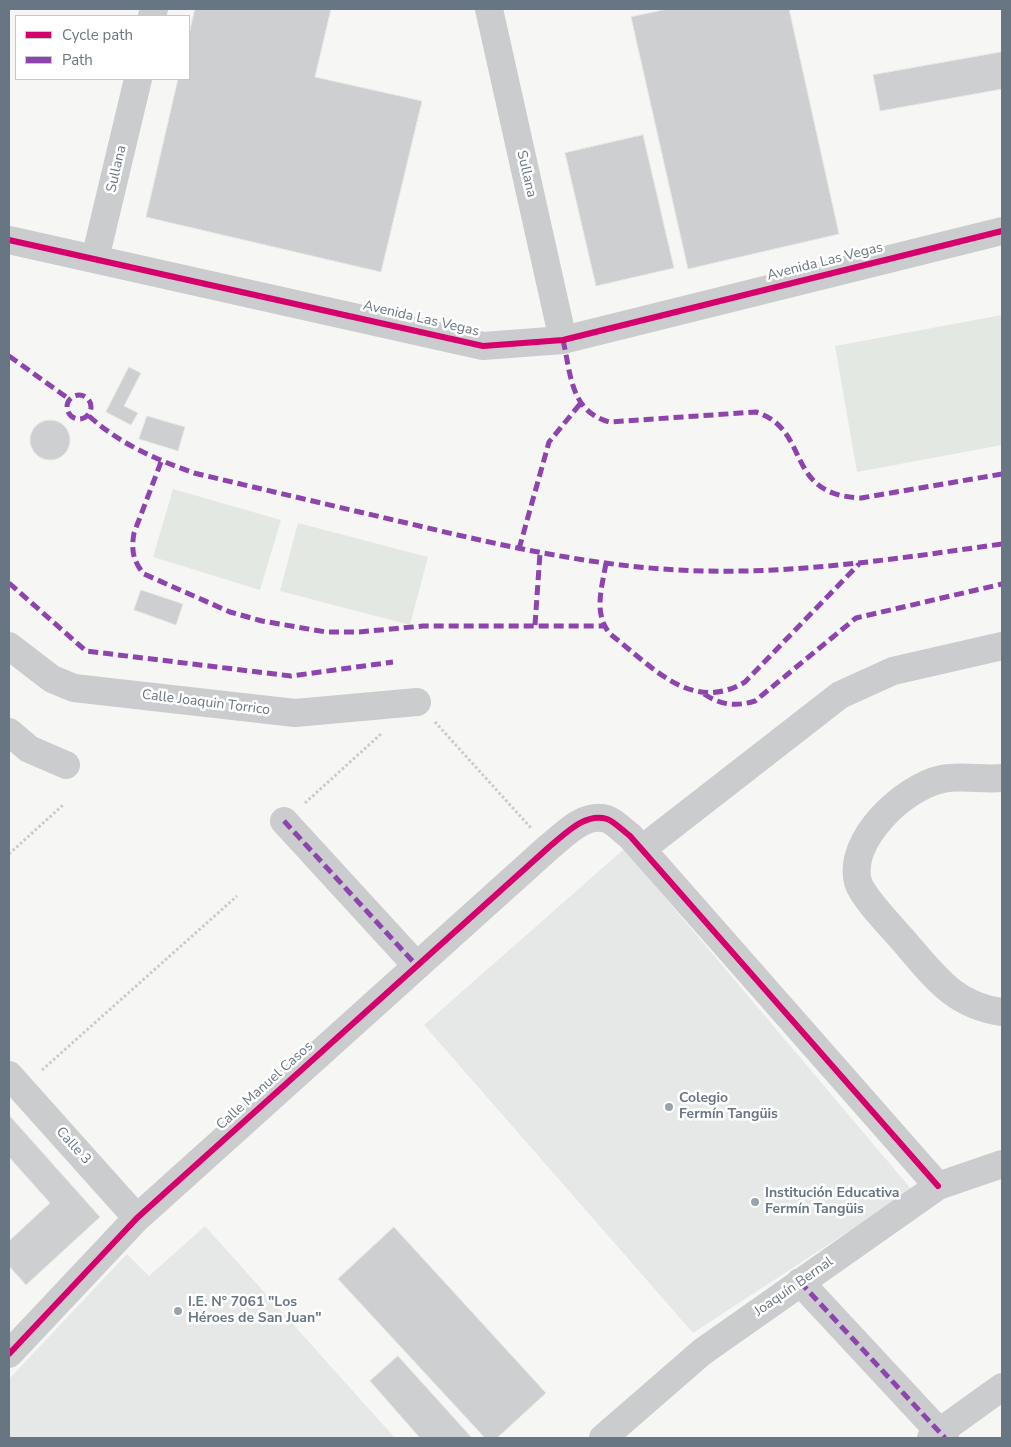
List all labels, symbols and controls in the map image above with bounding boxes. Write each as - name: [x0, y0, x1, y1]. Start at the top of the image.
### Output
- legend: [15, 15, 190, 80]
- text: Cycle path: [62, 25, 133, 45]
- text: Path: [62, 50, 93, 70]
- street label: Sullana: [103, 144, 131, 194]
- street label: Sullana: [512, 149, 540, 199]
- street label: Avenida Las Vegas: [765, 239, 885, 285]
- street label: Avenida Las Vegas: [361, 297, 481, 341]
- street label: Calle Joaquin Torrico: [141, 687, 271, 719]
- street label: Calle Manuel Casos: [213, 1038, 317, 1134]
- place label: Colegio Fermín Tangüis: [679, 1091, 778, 1124]
- marker: Colegio Fermín Tangüis: [663, 1101, 675, 1113]
- street label: Calle 3: [52, 1124, 94, 1168]
- place label: Institución Educativa Fermín Tangüis: [765, 1186, 899, 1218]
- marker: Institución Educativa Fermín Tangüis: [749, 1196, 761, 1208]
- street label: Joaquín Bernal: [752, 1254, 836, 1320]
- place label: I.E. N° 7061 "Los Héroes de San Juan": [188, 1295, 321, 1328]
- marker: I.E. N° 7061 "Los Héroes de San Juan": [172, 1305, 184, 1317]

